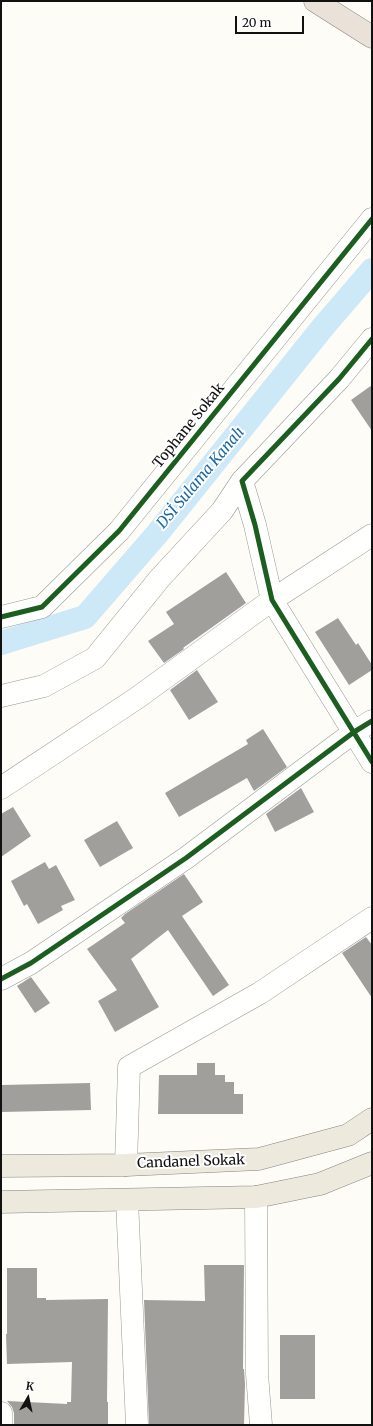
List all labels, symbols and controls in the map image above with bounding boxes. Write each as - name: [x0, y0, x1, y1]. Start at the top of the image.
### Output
- scale bar: [237, 8, 306, 34]
- text: 20 m: [242, 15, 271, 30]
- street label: Tophane Sokak: [150, 380, 228, 472]
- water label: DSİ Sulama Kanalı: [153, 424, 249, 532]
- street label: Candanel Sokak: [137, 1152, 245, 1172]
- north arrow: [8, 1378, 48, 1418]
- text: K: [25, 1379, 35, 1394]

